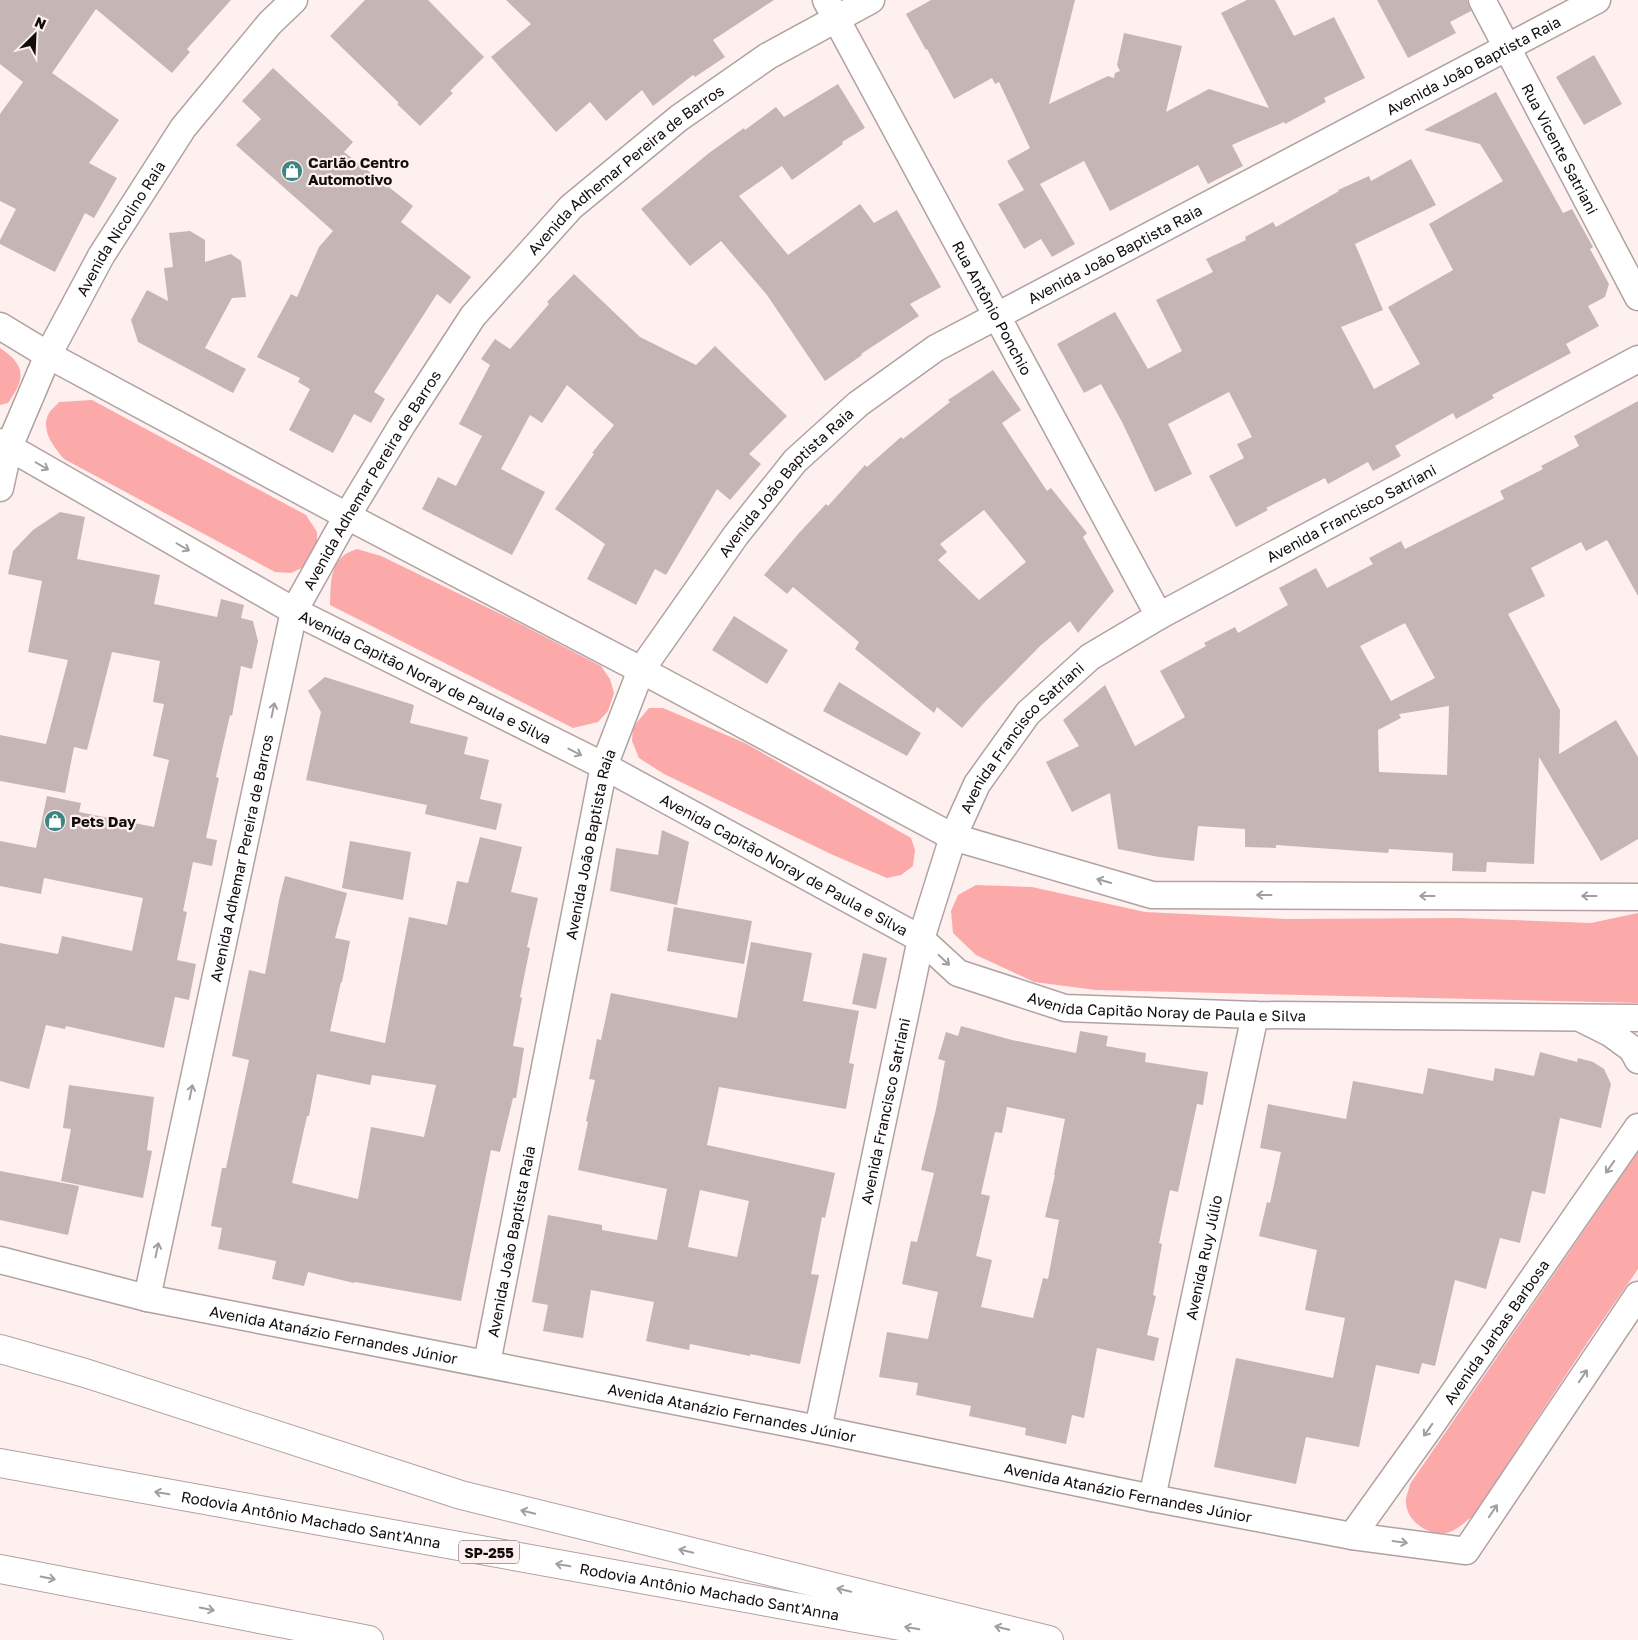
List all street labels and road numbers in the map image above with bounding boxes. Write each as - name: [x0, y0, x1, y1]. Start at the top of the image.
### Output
- street label: Avenida João Baptista Raia: [1383, 12, 1563, 118]
- street label: Rua Vicente Satriani: [1518, 80, 1602, 217]
- street label: Avenida Adhemar Pereira de Barros: [524, 81, 727, 258]
- street label: Avenida Nicolino Raia: [72, 157, 169, 299]
- street label: Avenida João Baptista Raia: [1025, 201, 1205, 307]
- street label: Rua Antônio Ponchio: [949, 238, 1036, 378]
- street label: Avenida Adhemar Pereira de Barros: [299, 367, 444, 593]
- street label: Avenida João Baptista Raia: [715, 404, 857, 560]
- street label: Avenida Francisco Satriani: [1263, 460, 1439, 566]
- street label: Avenida Capitão Noray de Paula e Silva: [296, 606, 554, 747]
- street label: Avenida Francisco Satriani: [956, 658, 1087, 816]
- street label: Avenida Adhemar Pereira de Barros: [206, 732, 276, 983]
- street label: Avenida João Baptista Raia: [561, 746, 619, 941]
- street label: Avenida Capitão Noray de Paula e Silva: [657, 789, 911, 939]
- street label: Avenida Capitão Noray de Paula e Silva: [1026, 988, 1306, 1024]
- street label: Avenida Francisco Satriani: [857, 1016, 913, 1206]
- street label: Avenida João Baptista Raia: [483, 1144, 538, 1338]
- street label: Avenida Ruy Júlio: [1181, 1193, 1225, 1321]
- street label: Avenida Jarbas Barbosa: [1440, 1256, 1552, 1407]
- street label: Avenida Atanázio Fernandes Júnior: [208, 1301, 459, 1367]
- street label: Avenida Atanázio Fernandes Júnior: [607, 1379, 858, 1446]
- street label: Avenida Atanázio Fernandes Júnior: [1003, 1459, 1254, 1526]
- street label: Rodovia Antônio Machado Sant'Anna: [180, 1487, 442, 1552]
- road number: SP-255: [459, 1540, 519, 1564]
- street label: Rodovia Antônio Machado Sant'Anna: [578, 1559, 841, 1624]

